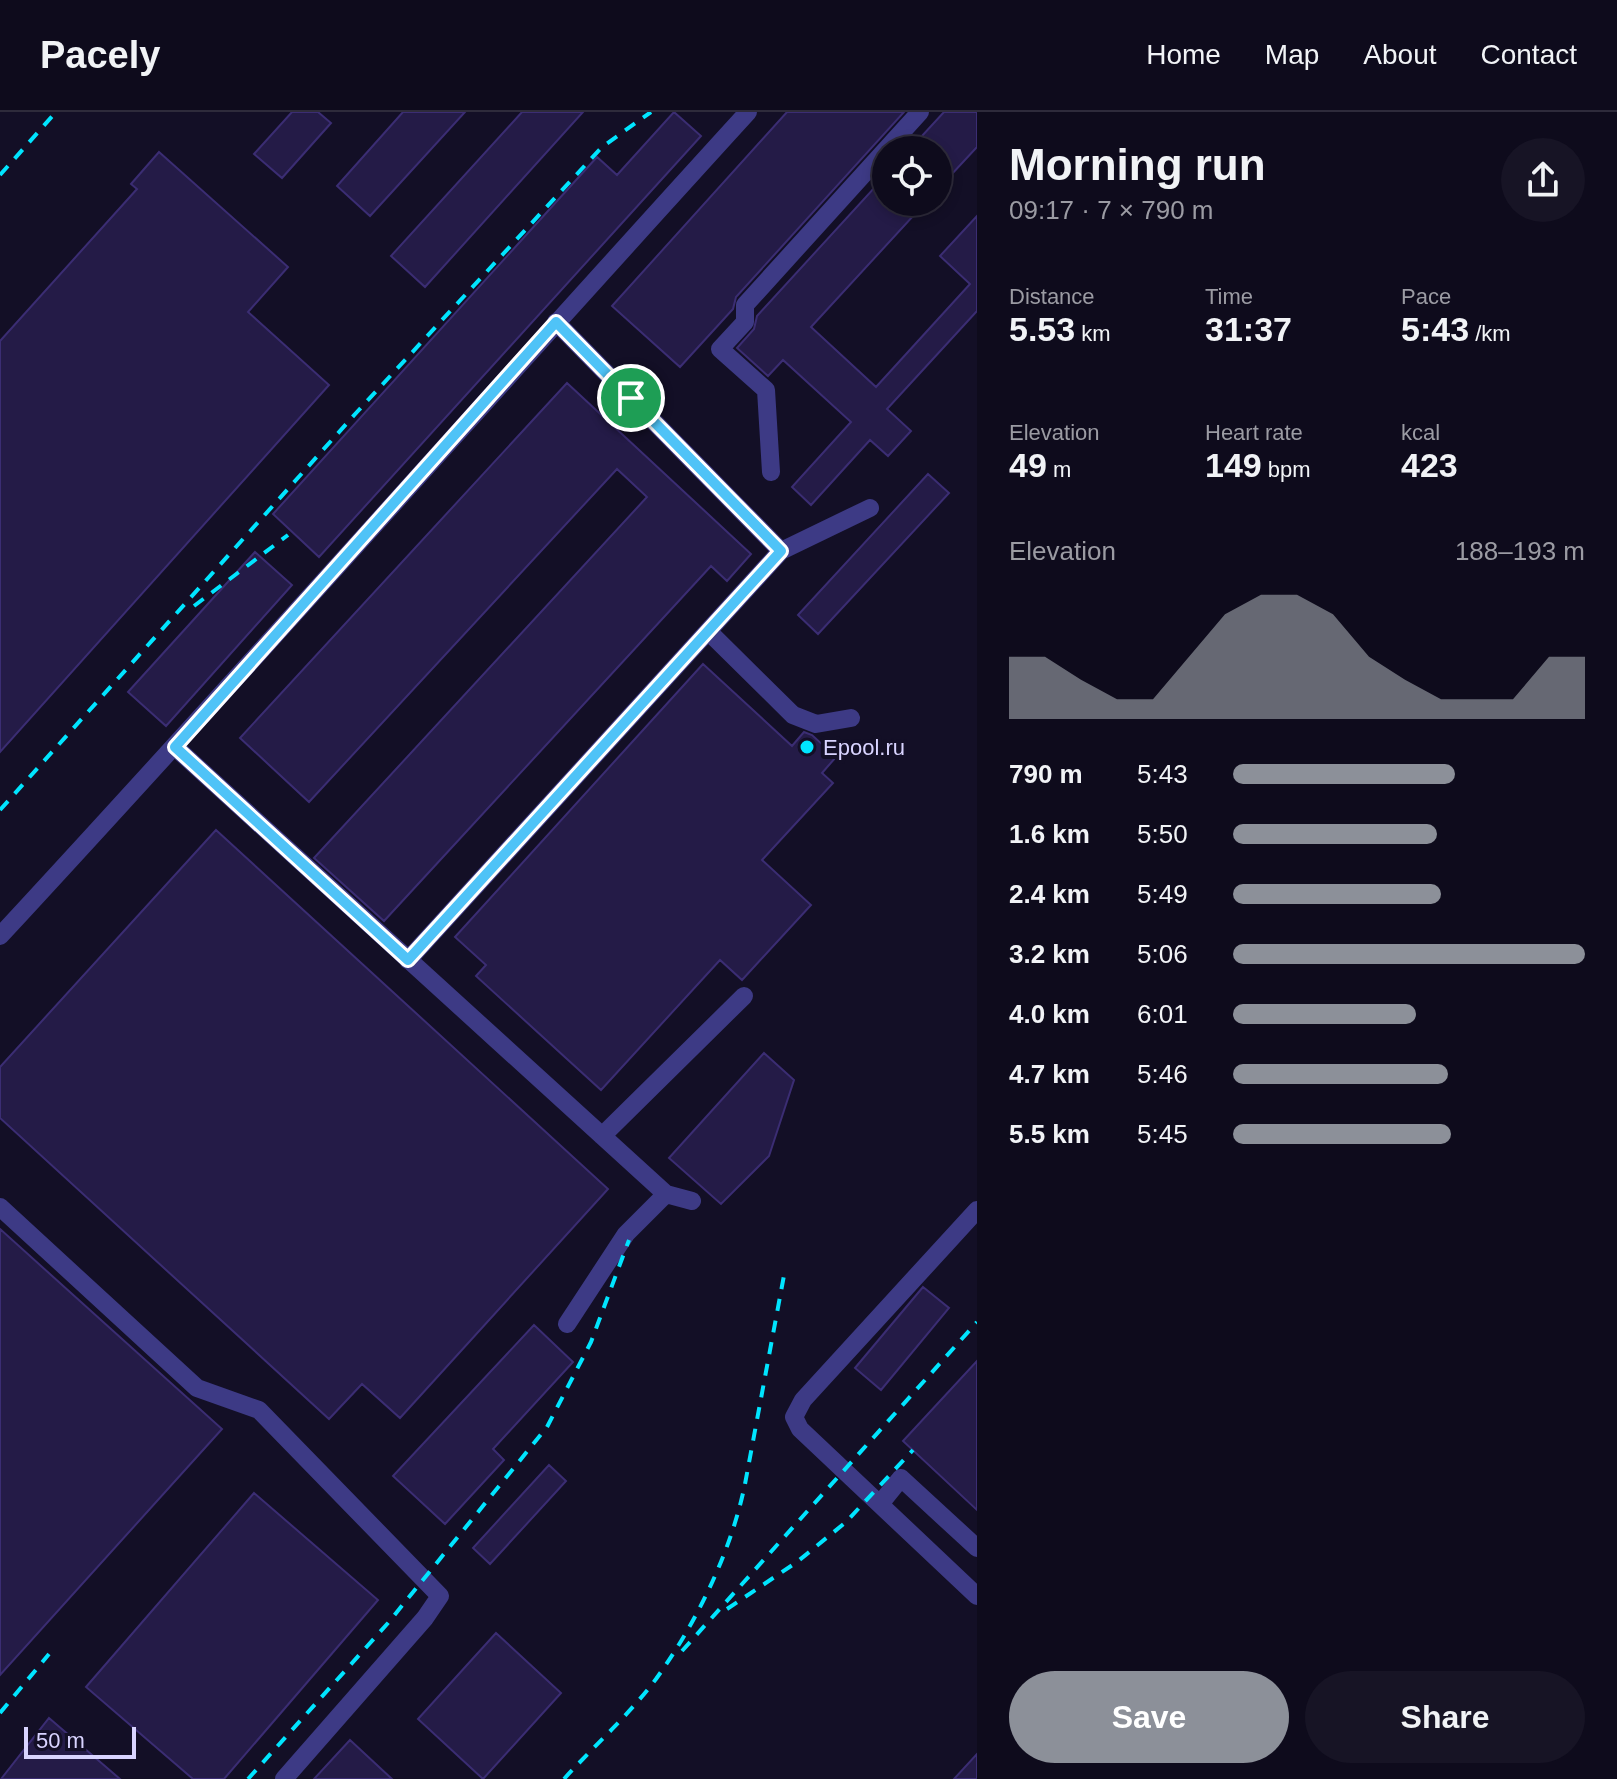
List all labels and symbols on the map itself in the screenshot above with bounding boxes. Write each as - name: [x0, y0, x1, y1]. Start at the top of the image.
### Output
- pin: [597, 364, 665, 432]
- place label: Epool.ru: [823, 735, 905, 760]
- marker: Epool.ru: [798, 738, 816, 756]
- scale bar: [24, 1723, 136, 1759]

